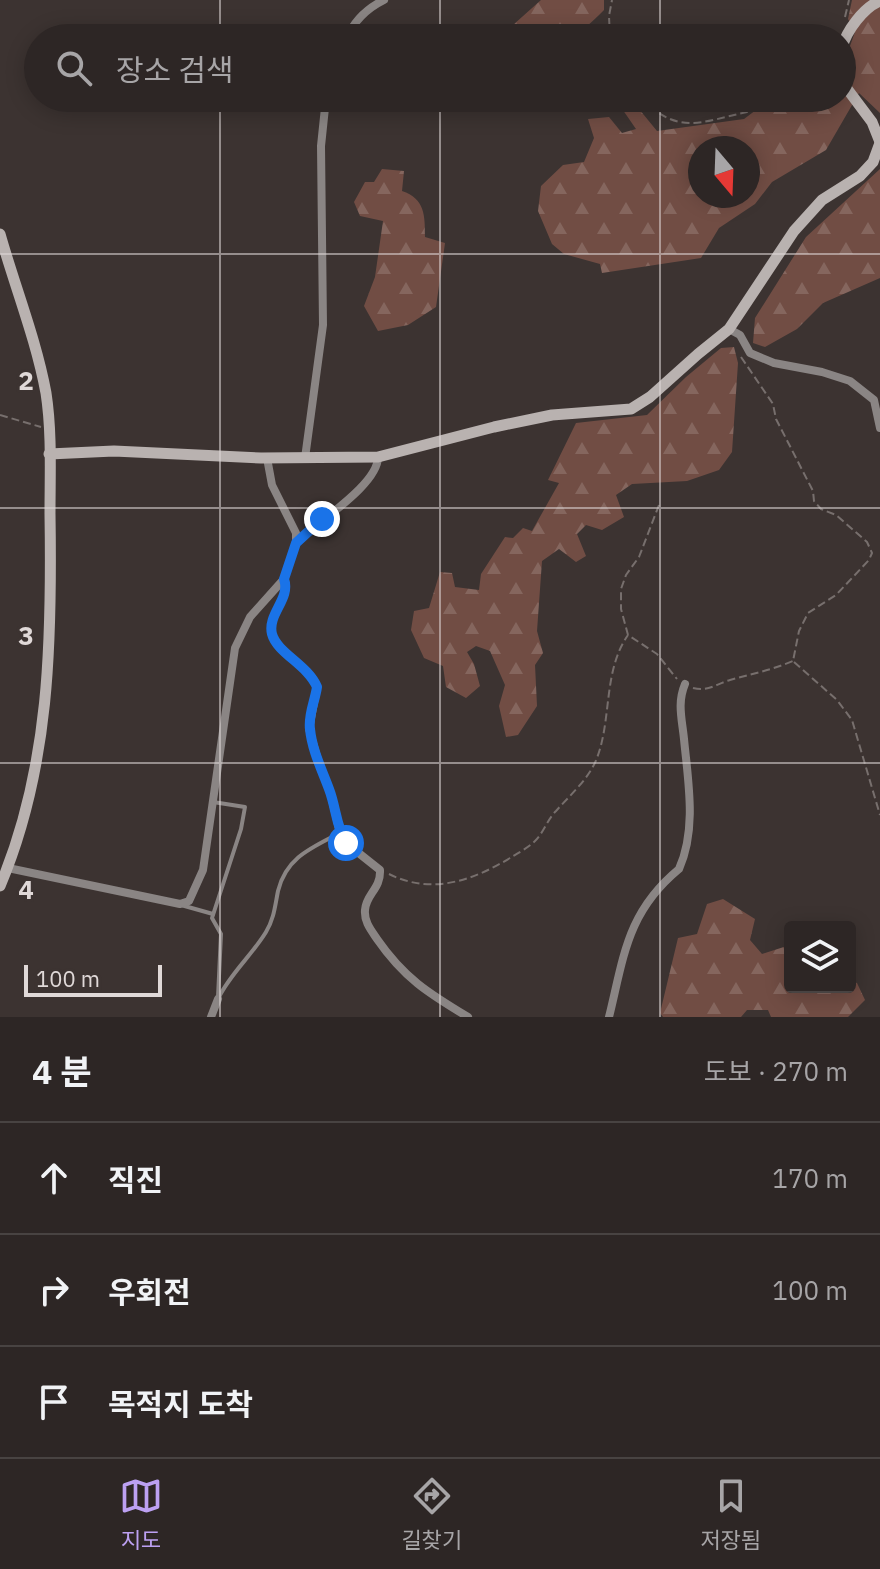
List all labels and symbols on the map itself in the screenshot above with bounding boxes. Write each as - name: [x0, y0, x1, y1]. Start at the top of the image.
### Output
- north arrow: [688, 136, 760, 208]
- text: 2: [18, 363, 34, 397]
- route end: [304, 501, 340, 537]
- text: 3: [18, 618, 34, 652]
- route start: [328, 825, 364, 861]
- text: 4: [18, 872, 34, 906]
- scale bar: [24, 961, 162, 997]

